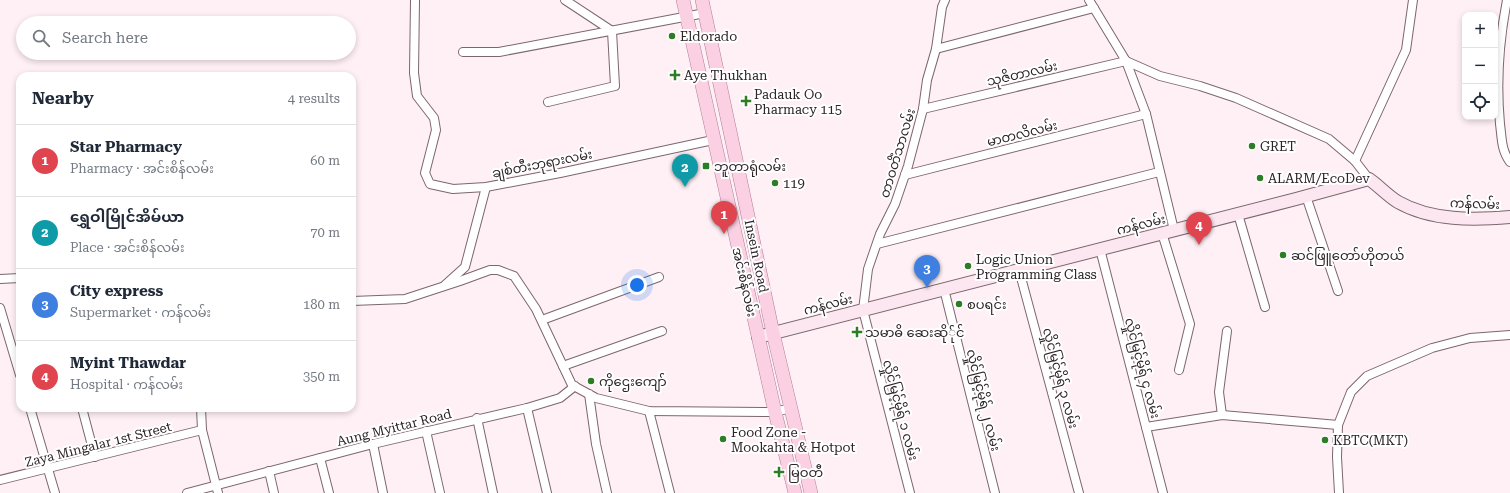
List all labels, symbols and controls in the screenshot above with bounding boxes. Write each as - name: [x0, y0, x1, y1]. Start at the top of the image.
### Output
- map controls: [1462, 12, 1498, 120]
- button: +: [1462, 12, 1498, 48]
- search box: [16, 16, 356, 60]
- icon: search: [30, 27, 52, 49]
- text: Search here: [62, 29, 148, 47]
- place label: Eldorado: [680, 29, 737, 44]
- marker: Eldorado: [667, 31, 677, 41]
- button: −: [1462, 48, 1498, 84]
- street label: သုဇိတာလမ်း: [985, 57, 1060, 92]
- place label: Aye Thukhan: [684, 68, 768, 83]
- marker: Aye Thukhan: [669, 69, 681, 81]
- button: locate: [1462, 84, 1498, 120]
- place label: Padauk Oo Pharmacy 115: [754, 87, 842, 117]
- text: Nearby: [32, 88, 94, 108]
- text: 4 results: [288, 91, 340, 106]
- marker: Padauk Oo Pharmacy 115: [741, 96, 751, 106]
- street label: တာဝတိံသာလမ်း: [876, 106, 918, 200]
- street label: မာတလိလမ်း: [985, 117, 1059, 149]
- text: Star Pharmacy: [70, 138, 182, 156]
- place label: GRET: [1260, 139, 1296, 154]
- marker: GRET: [1247, 141, 1257, 151]
- street label: ချစ်တီးဘုရားလမ်း: [490, 145, 594, 184]
- text: 1: [41, 153, 49, 168]
- text: 60 m: [310, 153, 340, 168]
- pin: 2: [672, 154, 698, 187]
- place label: ဘူတာရုံလမ်း: [714, 158, 786, 177]
- text: Pharmacy · အင်းစိန်လမ်း: [70, 161, 214, 176]
- marker: ဘူတာရုံလမ်း: [701, 161, 711, 171]
- place label: ALARM/EcoDev: [1268, 171, 1370, 186]
- marker: ALARM/EcoDev: [1255, 173, 1265, 183]
- place label: 119: [783, 176, 805, 191]
- marker: 119: [770, 178, 780, 188]
- street label: ကန်လမ်း: [1450, 194, 1500, 215]
- pin: 1: [711, 201, 737, 234]
- text: ရွှေဝါမြိုင်အိမ်ယာ: [70, 208, 184, 226]
- street label: ကန်လမ်း: [1115, 210, 1168, 241]
- pin: 4: [1186, 212, 1212, 245]
- street label: Insein Road: [741, 218, 772, 295]
- text: 2: [41, 225, 49, 240]
- text: 70 m: [310, 225, 340, 240]
- text: Place · အင်းစိန်လမ်း: [70, 240, 184, 255]
- street label: အင်းစိန်လမ်း: [726, 246, 761, 319]
- place label: ဆင်ဖြူတော်ဟိုတယ်: [1291, 247, 1404, 266]
- marker: ဆင်ဖြူတော်ဟိုတယ်: [1278, 250, 1288, 260]
- place label: Logic Union Programming Class: [976, 252, 1097, 282]
- pin: 3: [914, 255, 940, 288]
- marker: Logic Union Programming Class: [963, 261, 973, 271]
- your location: [627, 275, 647, 295]
- text: City express: [70, 282, 163, 300]
- street label: ကန်လမ်း: [802, 290, 855, 321]
- place label: စပရင်း: [967, 296, 1006, 315]
- text: 3: [41, 297, 49, 312]
- text: 180 m: [303, 297, 340, 312]
- marker: စပရင်း: [954, 299, 964, 309]
- text: Supermarket · ကန်လမ်း: [70, 305, 211, 320]
- street label: လှိုင်မြင့်မိုရ် ၄ လမ်း: [1119, 316, 1164, 421]
- place label: သမာဓိ ဆေးဆို်ုင်: [865, 324, 964, 343]
- street label: လှိုင်မြင့်မိုရ် ၃ လမ်း: [1037, 326, 1082, 431]
- marker: သမာဓိ ဆေးဆို်ုင်: [852, 327, 862, 337]
- street label: လှိုင်မြင့်မိုရ် ၂ လမ်း: [961, 347, 1004, 453]
- text: Myint Thawdar: [70, 354, 186, 372]
- street label: လှိုင်မြင့်မိုရ် ၁ လမ်း: [877, 358, 922, 463]
- text: 4: [41, 369, 49, 384]
- text: 350 m: [303, 369, 340, 384]
- place label: ကိုဌေးကျော်: [599, 373, 667, 392]
- marker: ကိုဌေးကျော်: [586, 376, 596, 386]
- text: Hospital · ကန်လမ်း: [70, 377, 183, 392]
- street label: Aung Myittar Road: [335, 406, 454, 449]
- street label: Zaya Mingalar 1st Street: [23, 419, 173, 470]
- place label: Food Zone - Mookahta & Hotpot: [731, 425, 856, 455]
- place label: KBTC(MKT): [1333, 433, 1408, 448]
- marker: Food Zone - Mookahta & Hotpot: [718, 434, 728, 444]
- marker: KBTC(MKT): [1320, 435, 1330, 445]
- place label: မြဝတီ: [788, 464, 823, 483]
- marker: မြဝတီ: [773, 466, 785, 478]

